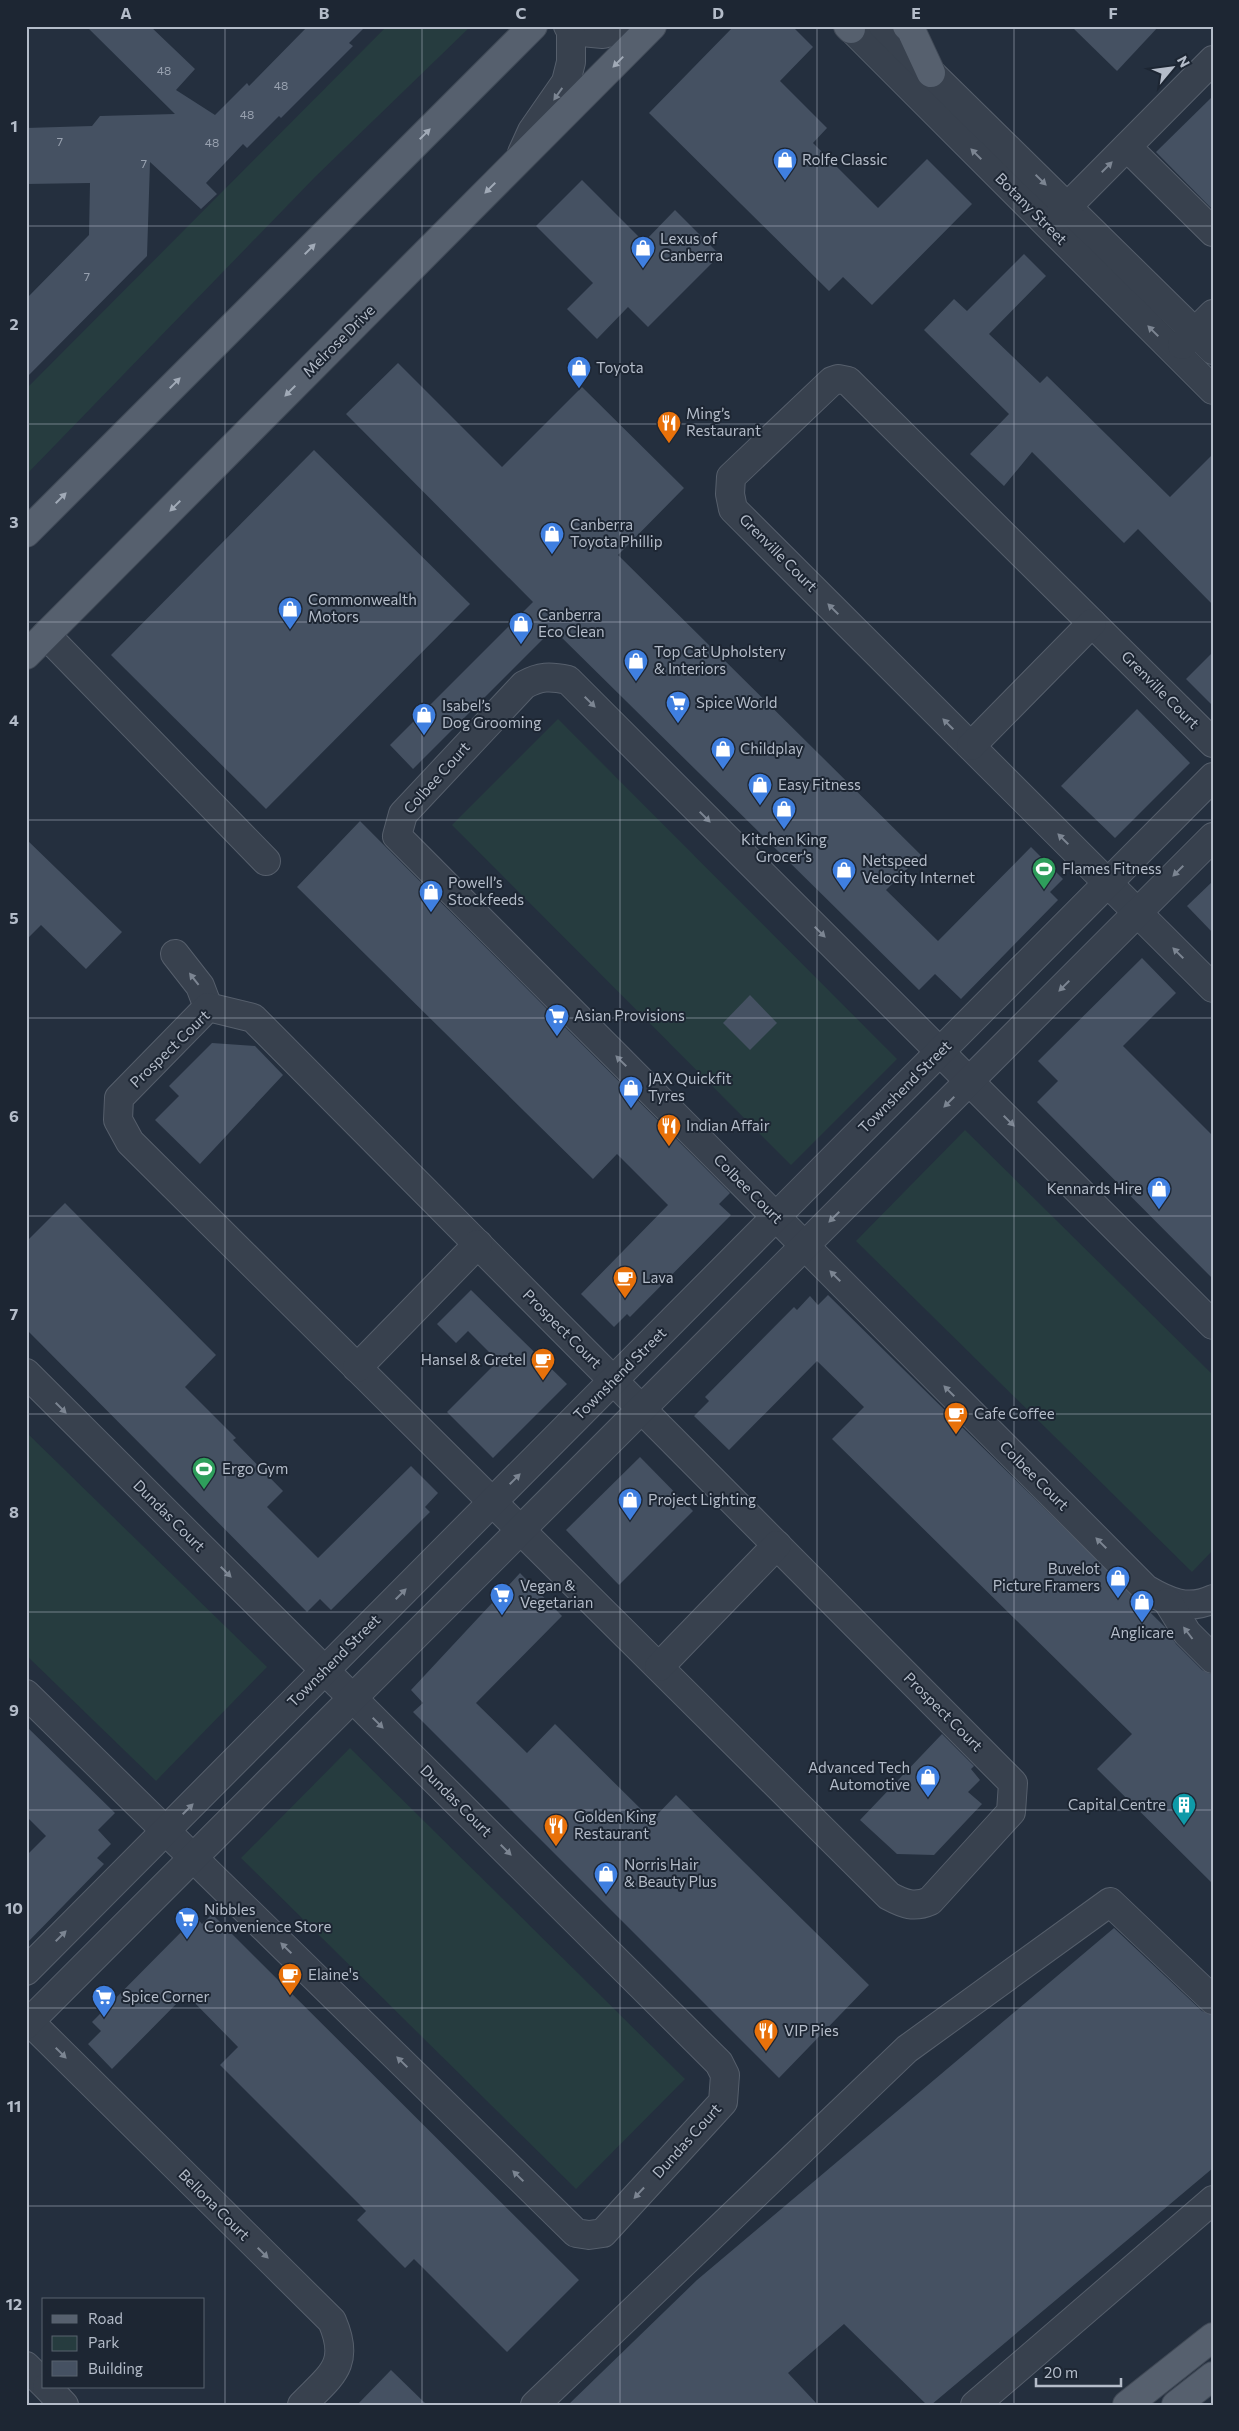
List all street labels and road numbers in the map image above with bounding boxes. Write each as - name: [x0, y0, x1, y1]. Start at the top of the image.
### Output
- street label: Botany Street: [992, 169, 1071, 248]
- street label: Melrose Drive: [299, 300, 378, 380]
- street label: Grenville Court: [736, 510, 821, 595]
- street label: Grenville Court: [1118, 647, 1203, 732]
- street label: Colbee Court: [399, 738, 473, 817]
- street label: Prospect Court: [126, 1006, 213, 1091]
- street label: Townshend Street: [854, 1036, 954, 1136]
- street label: Colbee Court: [710, 1150, 787, 1227]
- street label: Prospect Court: [520, 1285, 606, 1371]
- street label: Townshend Street: [569, 1323, 669, 1423]
- street label: Colbee Court: [996, 1437, 1073, 1514]
- street label: Dundas Court: [130, 1476, 209, 1555]
- street label: Townshend Street: [283, 1610, 383, 1710]
- street label: Prospect Court: [901, 1668, 987, 1754]
- street label: Dundas Court: [417, 1761, 496, 1840]
- street label: Dundas Court: [648, 2099, 724, 2181]
- street label: Bellona Court: [175, 2165, 254, 2244]

